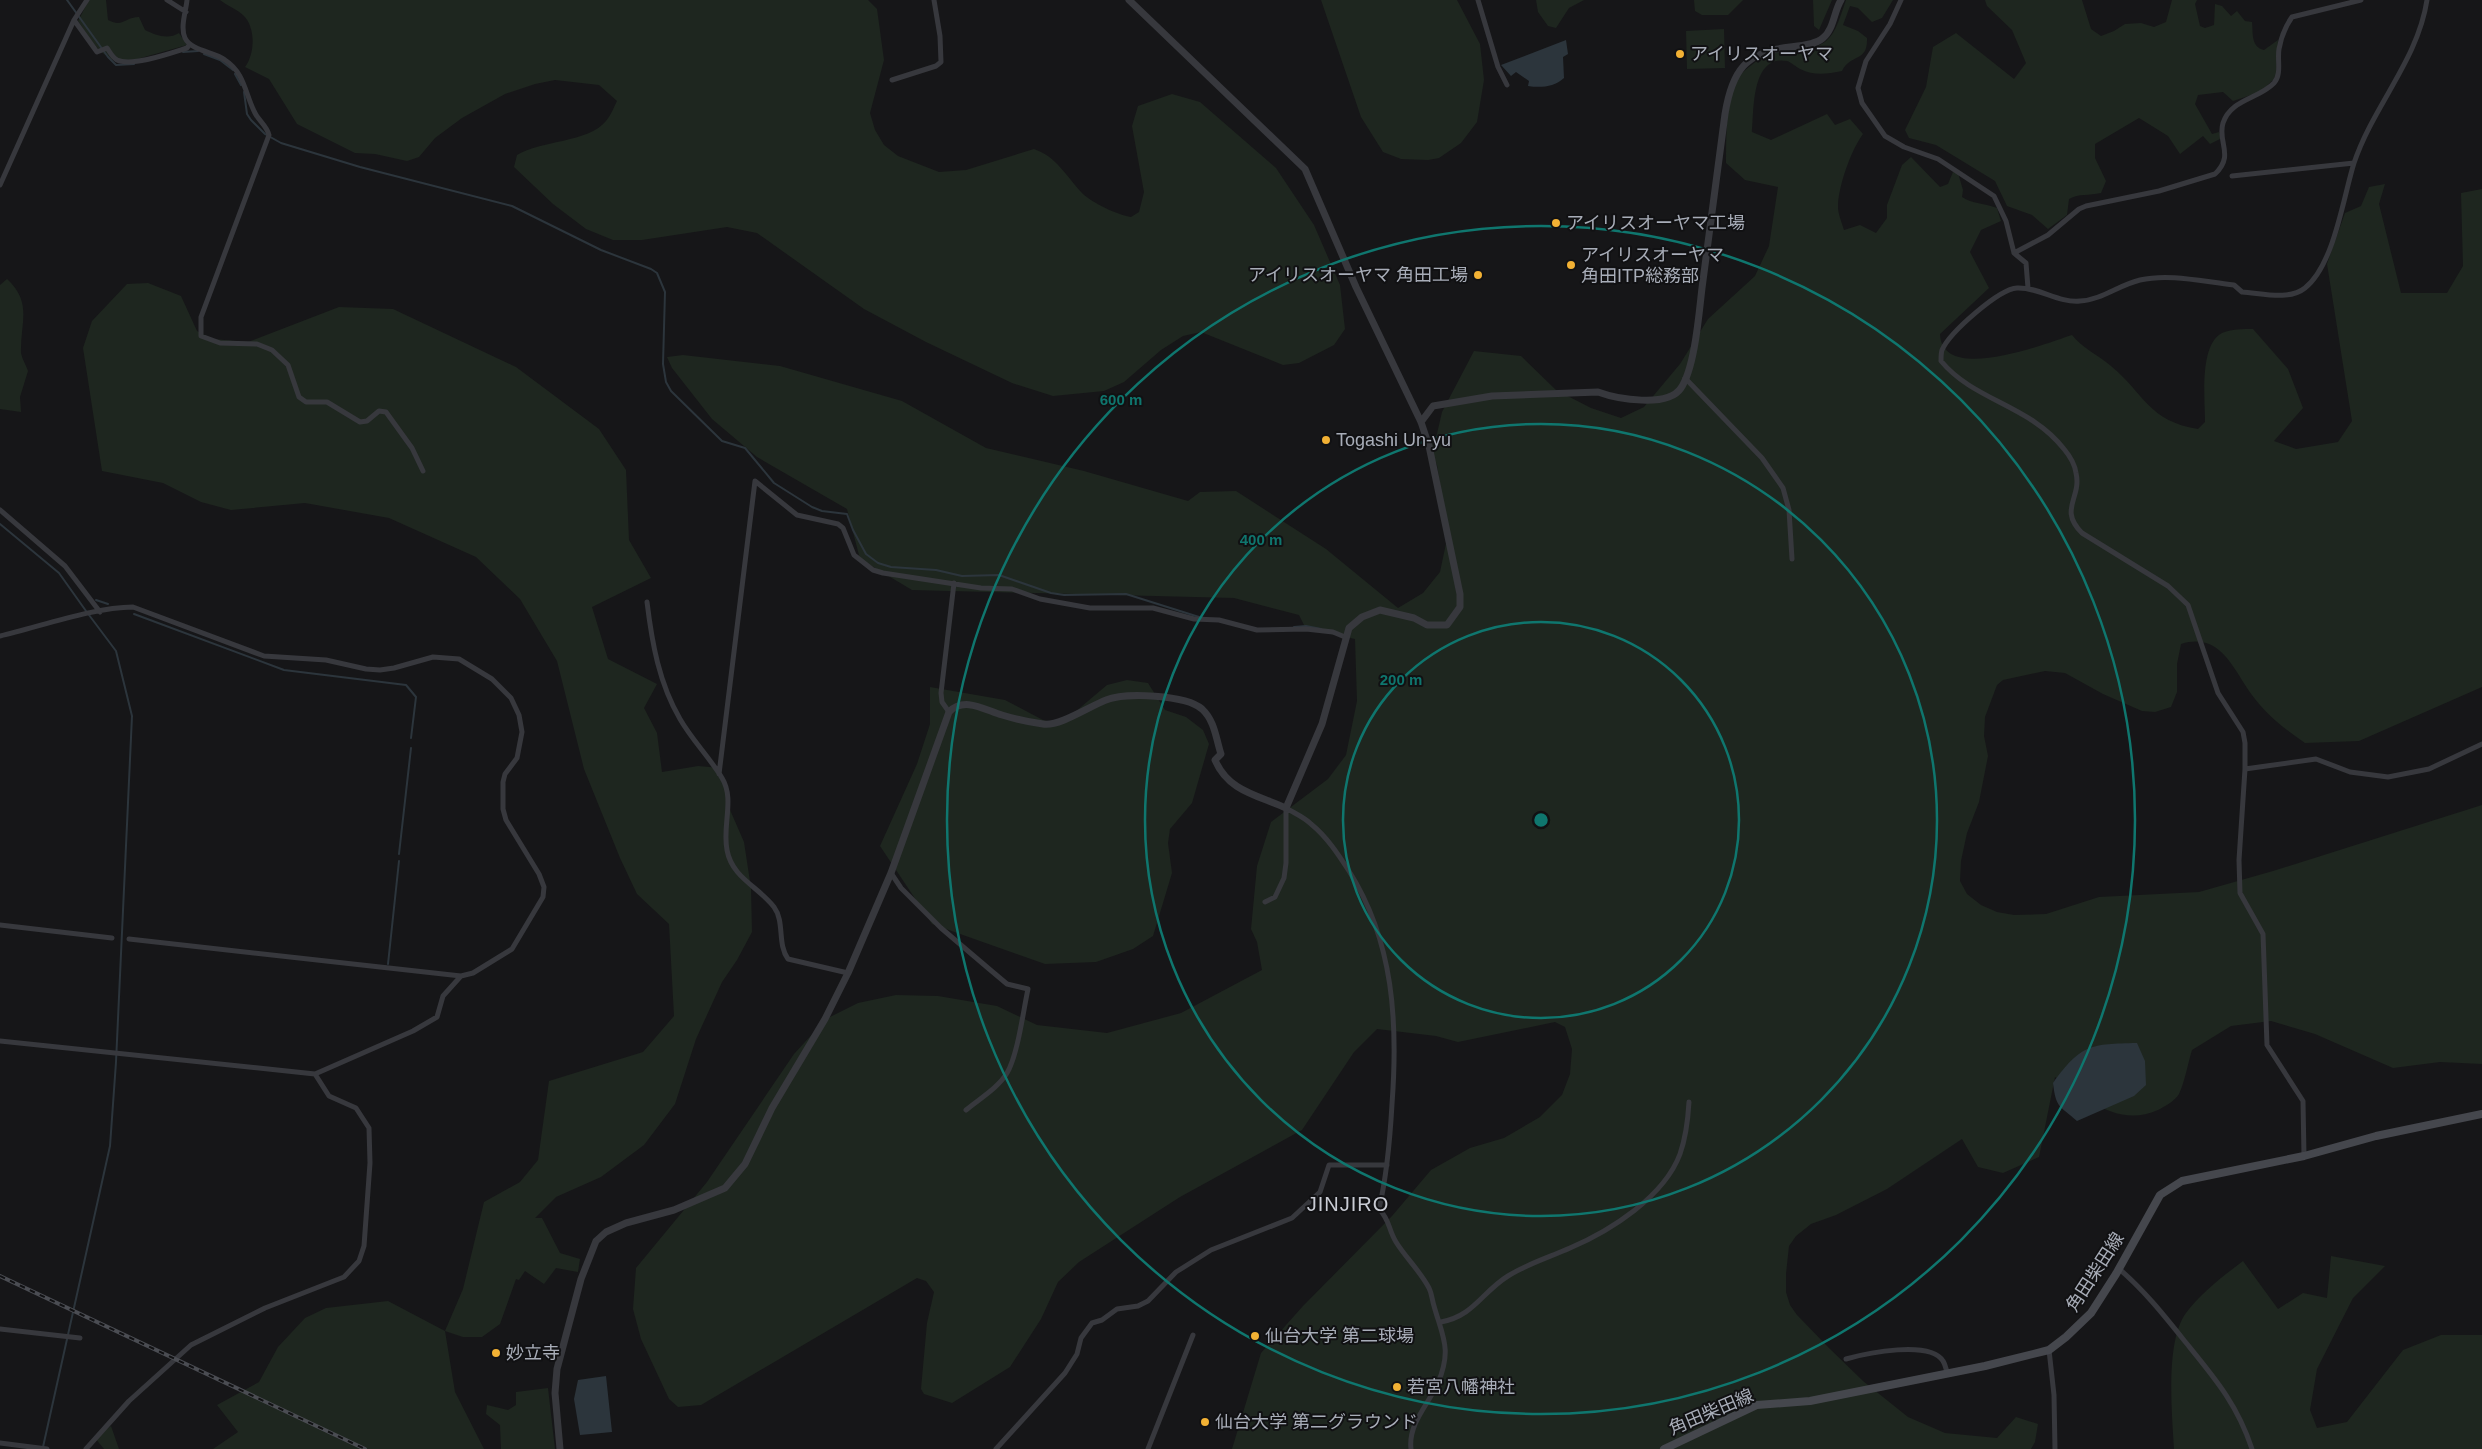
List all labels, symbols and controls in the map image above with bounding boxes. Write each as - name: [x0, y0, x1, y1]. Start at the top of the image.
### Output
- place label: アイリスオーヤマ: [1690, 44, 1833, 64]
- marker: アイリスオーヤマ: [1674, 48, 1686, 60]
- place label: アイリスオーヤマ工場: [1566, 213, 1745, 233]
- marker: アイリスオーヤマ工場: [1550, 217, 1562, 229]
- place label: アイリスオーヤマ 角田ITP総務部: [1581, 245, 1724, 286]
- marker: アイリスオーヤマ 角田ITP総務部: [1565, 259, 1577, 271]
- place label: アイリスオーヤマ 角田工場: [1248, 265, 1468, 285]
- marker: アイリスオーヤマ 角田工場: [1472, 269, 1484, 281]
- text: 600 m: [1100, 391, 1142, 408]
- place label: Togashi Un-yu: [1336, 430, 1451, 450]
- marker: Togashi Un-yu: [1320, 434, 1332, 446]
- text: 400 m: [1240, 531, 1282, 548]
- text: 200 m: [1380, 671, 1422, 688]
- centre of rings: [1532, 811, 1550, 829]
- district label: JINJIRO: [1307, 1193, 1389, 1215]
- street label: 角田柴田線: [2062, 1229, 2128, 1315]
- place label: 仙台大学 第二球場: [1265, 1326, 1414, 1346]
- marker: 仙台大学 第二球場: [1249, 1330, 1261, 1342]
- place label: 妙立寺: [506, 1343, 560, 1363]
- marker: 妙立寺: [490, 1347, 502, 1359]
- place label: 若宮八幡神社: [1407, 1377, 1515, 1397]
- marker: 若宮八幡神社: [1391, 1381, 1403, 1393]
- street label: 角田柴田線: [1666, 1385, 1756, 1439]
- place label: 仙台大学 第二グラウンド: [1215, 1412, 1418, 1432]
- marker: 仙台大学 第二グラウンド: [1199, 1416, 1211, 1428]

